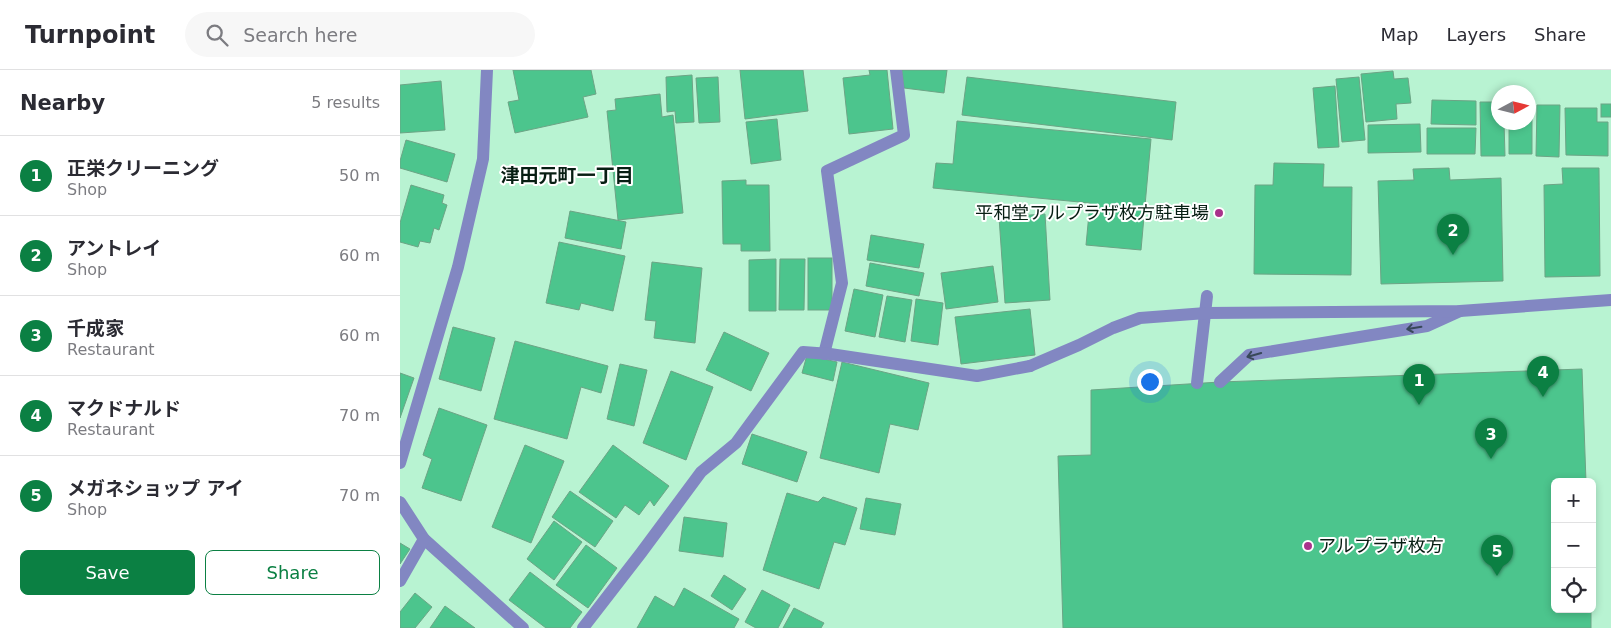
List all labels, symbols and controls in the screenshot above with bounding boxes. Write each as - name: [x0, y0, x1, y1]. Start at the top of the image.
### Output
- search box: [185, 12, 535, 57]
- text: Turnpoint: [25, 21, 155, 49]
- icon: search: [203, 21, 231, 49]
- text: Search here: [243, 24, 357, 46]
- text: Map: [1380, 24, 1418, 45]
- text: Layers: [1446, 24, 1506, 45]
- text: Share: [1534, 24, 1586, 45]
- north arrow: [1491, 85, 1536, 130]
- text: Nearby: [20, 91, 105, 115]
- text: 5 results: [311, 93, 380, 112]
- text: 正栄クリーニング: [67, 157, 219, 179]
- district label: 津田元町一丁目: [500, 164, 634, 186]
- text: 1: [30, 166, 42, 185]
- text: 50 m: [339, 166, 380, 185]
- text: Shop: [67, 180, 107, 199]
- place label: 平和堂アルプラザ枚方駐車場: [975, 202, 1209, 223]
- marker: 平和堂アルプラザ枚方駐車場: [1213, 207, 1225, 219]
- pin: 2: [1437, 214, 1469, 255]
- text: アントレイ: [67, 237, 161, 259]
- text: 2: [30, 246, 42, 265]
- text: 60 m: [339, 246, 380, 265]
- text: Shop: [67, 260, 107, 279]
- text: 千成家: [67, 317, 124, 339]
- one-way arrow: [1407, 324, 1423, 334]
- text: 3: [30, 326, 42, 345]
- text: 60 m: [339, 326, 380, 345]
- text: Restaurant: [67, 340, 155, 359]
- one-way arrow: [1247, 351, 1263, 361]
- pin: 4: [1527, 356, 1559, 397]
- pin: 1: [1403, 364, 1435, 405]
- your location: [1137, 369, 1163, 395]
- text: マクドナルド: [67, 397, 181, 419]
- text: 4: [30, 406, 42, 425]
- text: 70 m: [339, 406, 380, 425]
- pin: 3: [1475, 418, 1507, 459]
- text: Restaurant: [67, 420, 155, 439]
- text: メガネショップ アイ: [67, 477, 244, 499]
- map controls: [1551, 478, 1596, 613]
- button: +: [1551, 478, 1596, 523]
- text: 5: [30, 486, 42, 505]
- text: 70 m: [339, 486, 380, 505]
- text: Shop: [67, 500, 107, 519]
- button: −: [1551, 523, 1596, 568]
- place label: アルプラザ枚方: [1318, 535, 1444, 556]
- pin: 5: [1481, 535, 1513, 576]
- marker: アルプラザ枚方: [1302, 540, 1314, 552]
- button: Save: [20, 550, 195, 595]
- button: Share: [205, 550, 380, 595]
- button: locate: [1551, 568, 1596, 613]

